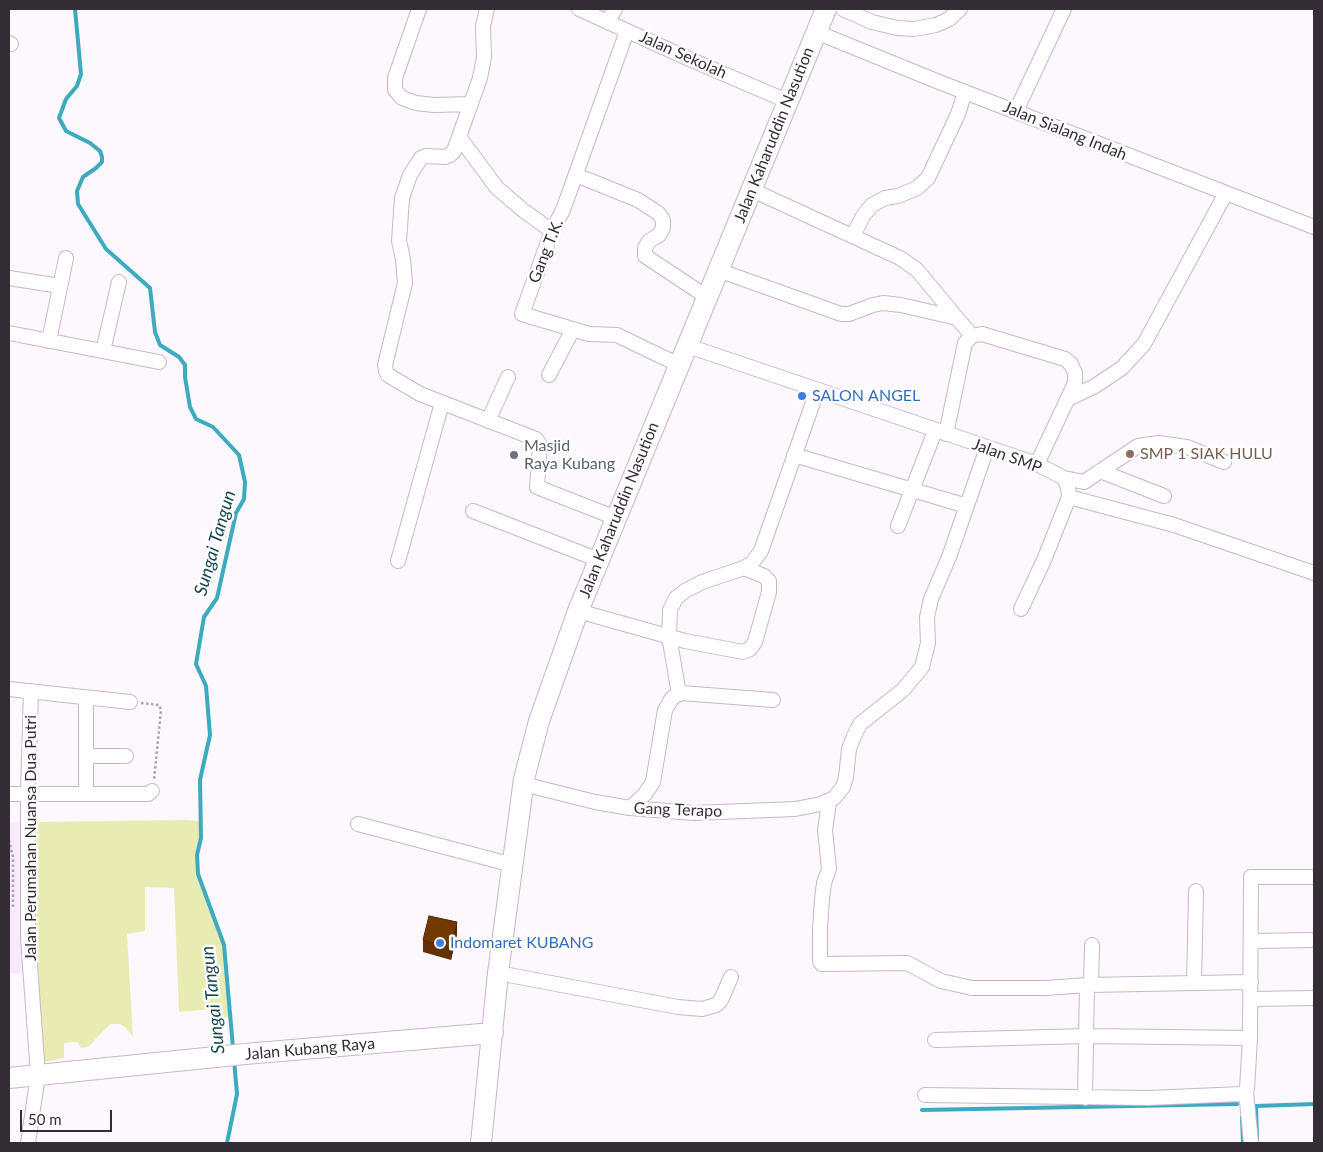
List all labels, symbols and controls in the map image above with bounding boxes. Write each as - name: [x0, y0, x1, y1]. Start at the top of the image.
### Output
- street label: Jalan Sekolah: [636, 27, 730, 83]
- street label: Jalan Kaharuddin Nasution: [730, 44, 818, 226]
- street label: Jalan Sialang Indah: [1000, 97, 1130, 165]
- street label: Gang T.K.: [524, 216, 568, 286]
- place label: SALON ANGEL: [812, 386, 920, 406]
- marker: SALON ANGEL: [796, 390, 808, 402]
- street label: Jalan Kaharuddin Nasution: [575, 419, 663, 601]
- street label: Jalan SMP: [970, 435, 1044, 477]
- place label: Masjid Raya Kubang: [524, 436, 615, 474]
- place label: SMP 1 SIAK HULU: [1140, 444, 1273, 464]
- marker: SMP 1 SIAK HULU: [1124, 448, 1136, 460]
- marker: Masjid Raya Kubang: [508, 449, 520, 461]
- water label: Sungai Tangun: [190, 488, 240, 598]
- street label: Jalan Perumahan Nuansa Dua Putri: [21, 715, 41, 961]
- street label: Gang Terapo: [633, 799, 723, 821]
- place label: Indomaret KUBANG: [450, 933, 593, 953]
- marker: Indomaret KUBANG: [434, 937, 446, 949]
- water label: Sungai Tangun: [197, 945, 229, 1055]
- street label: Jalan Kubang Raya: [244, 1034, 376, 1064]
- scale bar: [22, 1100, 115, 1132]
- text: 50 m: [28, 1110, 62, 1128]

